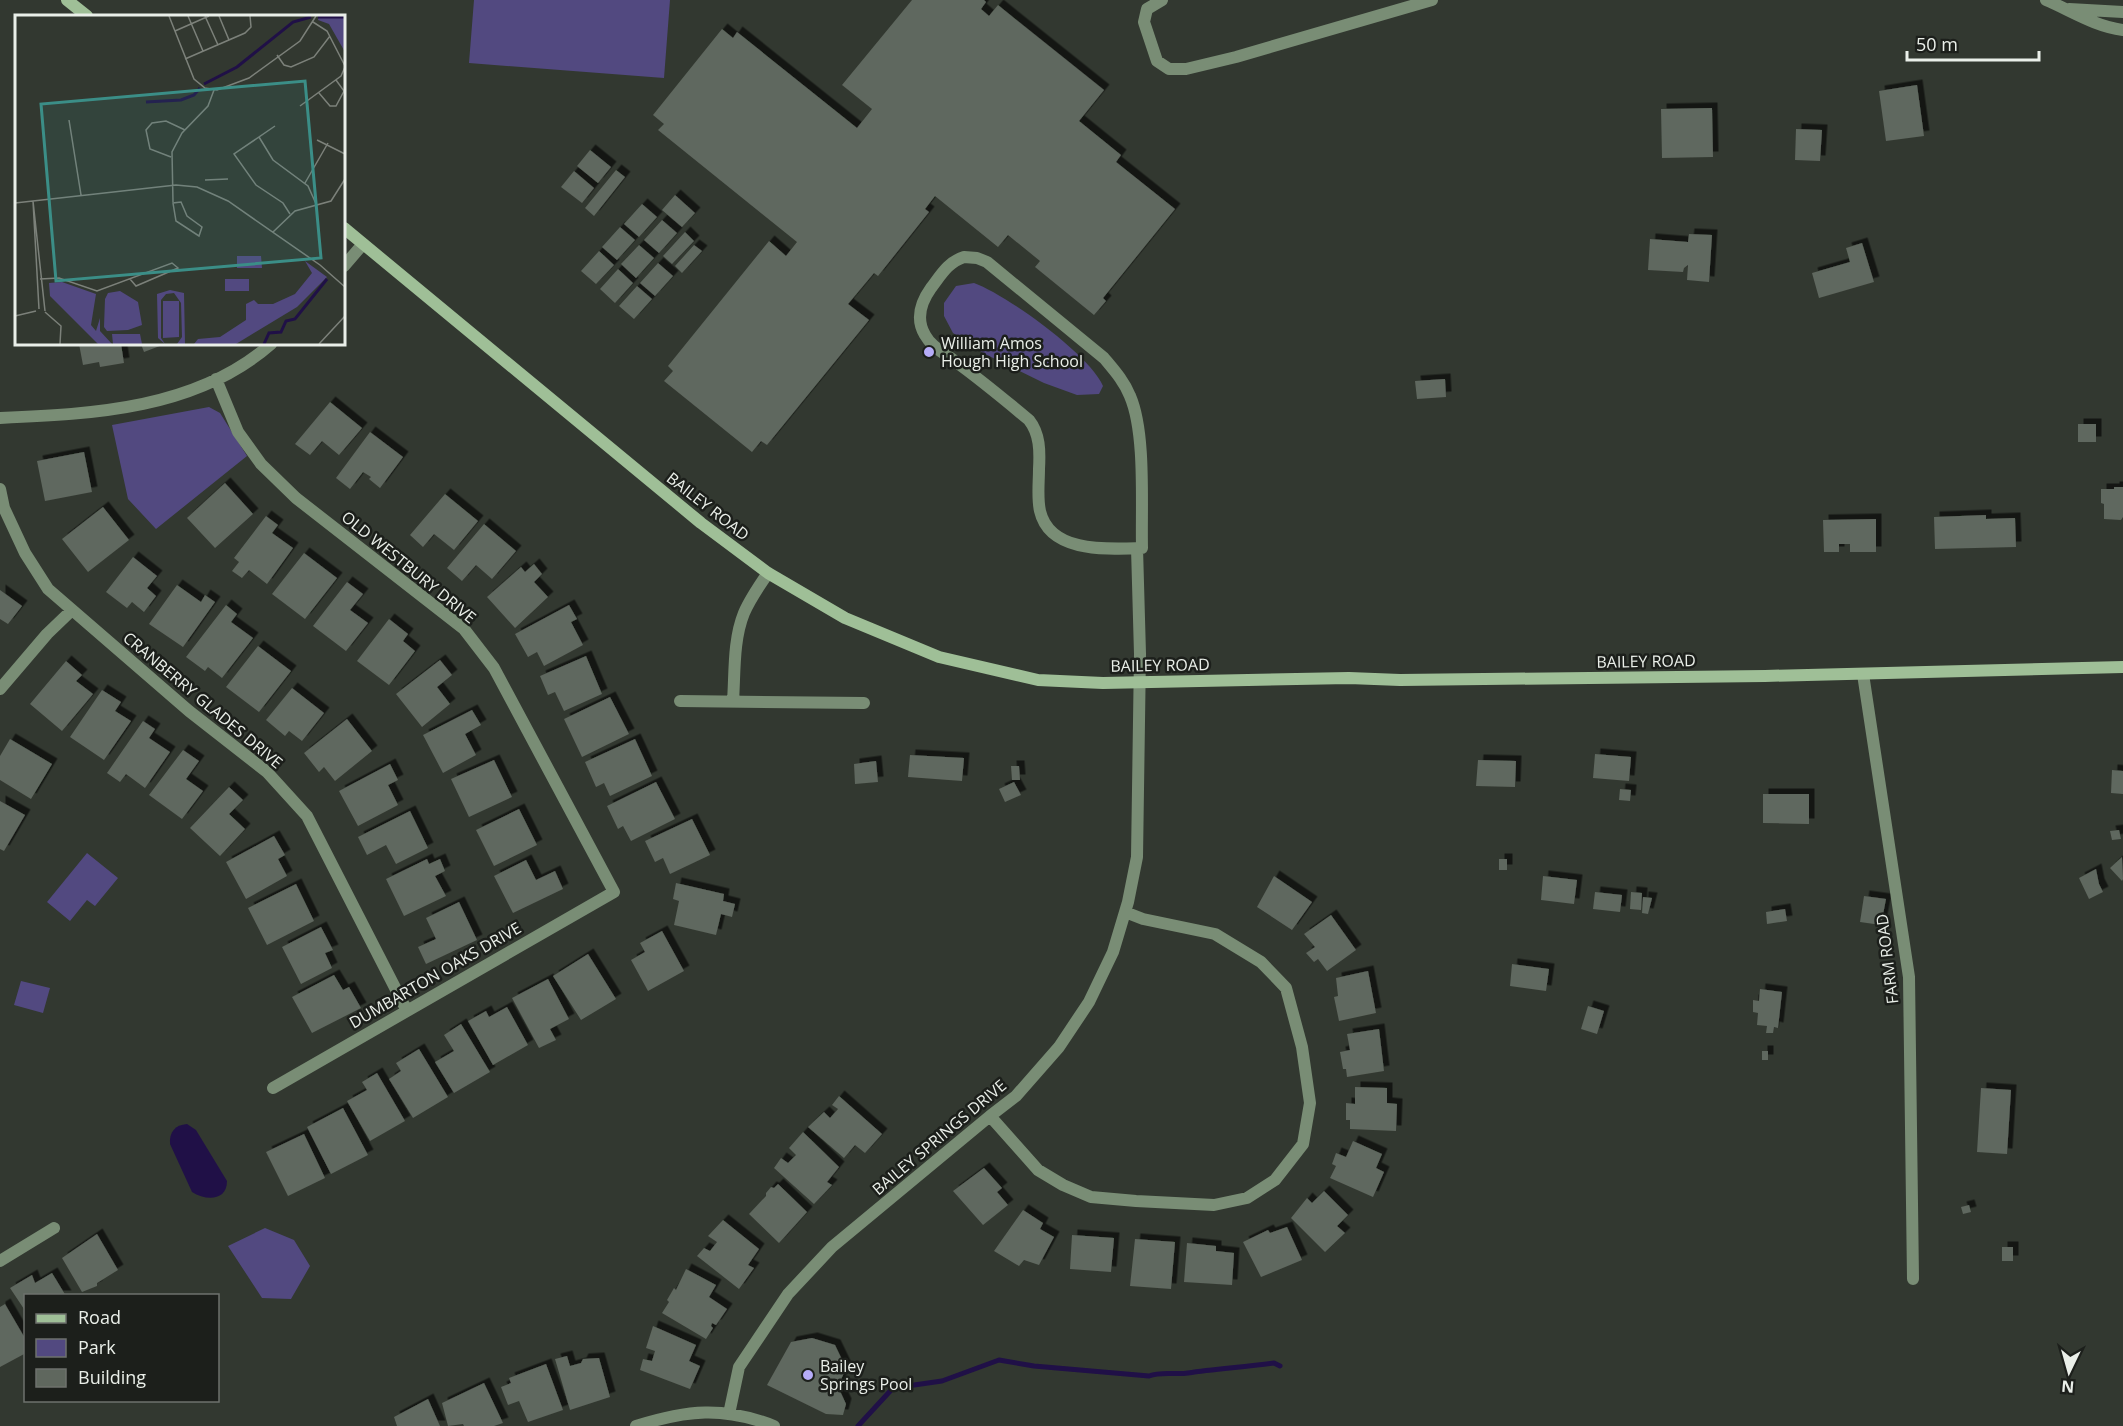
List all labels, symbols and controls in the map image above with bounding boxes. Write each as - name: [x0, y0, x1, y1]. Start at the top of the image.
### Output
- inset map: [15, 15, 345, 345]
- scale bar: [1907, 24, 2039, 62]
- text: 50 m: [1916, 32, 1958, 56]
- place label: William Amos Hough High School: [941, 332, 1083, 372]
- marker: William Amos Hough High School: [922, 345, 936, 359]
- street label: BAILEY ROAD: [662, 467, 754, 545]
- street label: OLD WESTBURY DRIVE: [337, 506, 481, 628]
- street label: CRANBERRY GLADES DRIVE: [119, 627, 287, 773]
- street label: BAILEY ROAD: [1596, 649, 1696, 673]
- street label: BAILEY ROAD: [1110, 653, 1210, 677]
- street label: FARM ROAD: [1871, 913, 1903, 1005]
- street label: DUMBARTON OAKS DRIVE: [345, 917, 525, 1033]
- street label: BAILEY SPRINGS DRIVE: [867, 1074, 1011, 1200]
- legend: [24, 1294, 219, 1402]
- text: Road: [78, 1305, 121, 1329]
- text: Park: [78, 1335, 116, 1359]
- north arrow: [2039, 1342, 2099, 1402]
- place label: Bailey Springs Pool: [820, 1355, 912, 1395]
- text: Building: [78, 1365, 146, 1389]
- marker: Bailey Springs Pool: [801, 1368, 815, 1382]
- text: N: [2060, 1375, 2075, 1398]

